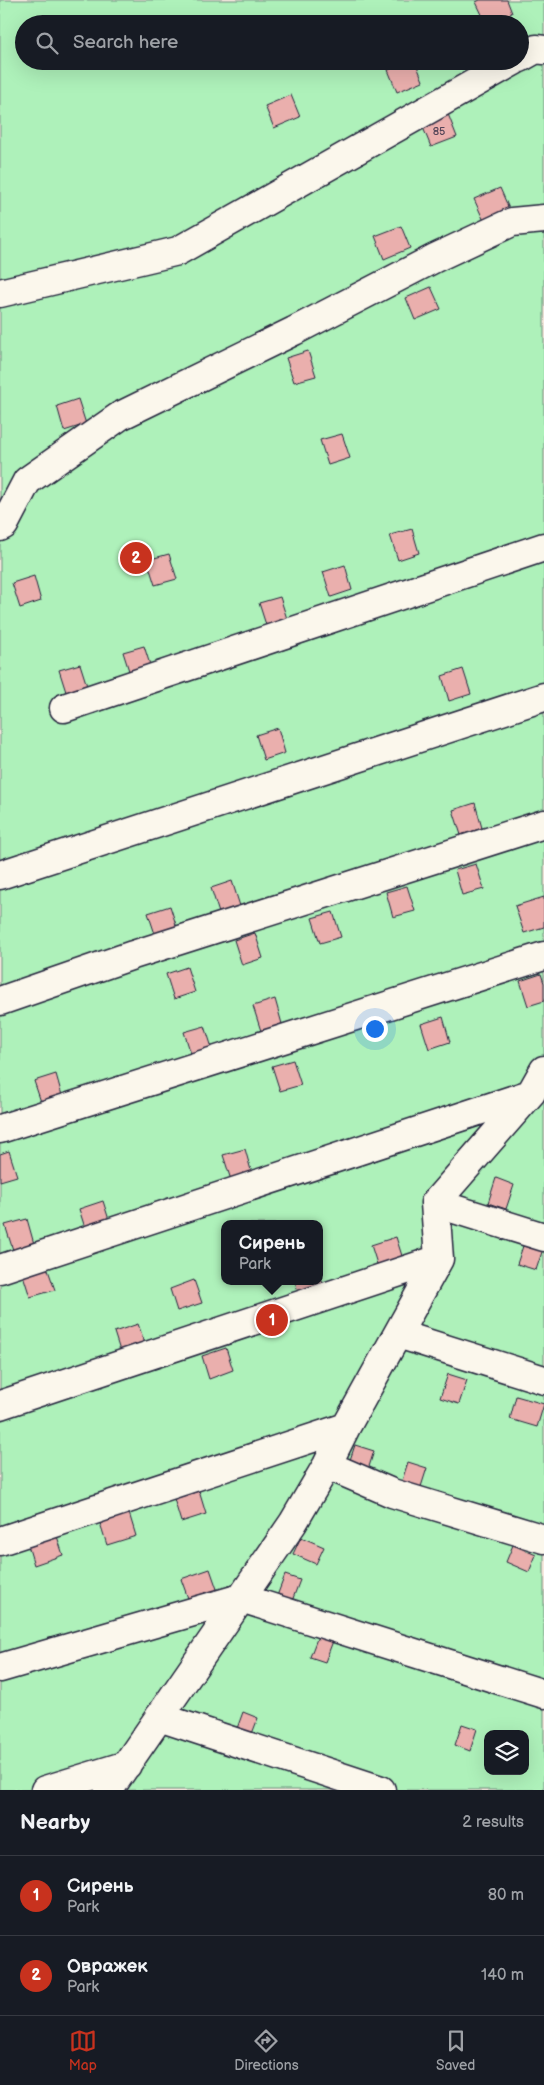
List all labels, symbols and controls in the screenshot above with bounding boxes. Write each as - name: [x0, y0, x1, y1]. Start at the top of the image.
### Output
- search box: [15, 15, 529, 70]
- icon: search: [33, 29, 61, 57]
- text: Search here: [73, 31, 178, 54]
- house number: 85: [433, 125, 445, 138]
- pin: 2: [120, 539, 152, 577]
- your location: [362, 1016, 388, 1042]
- popup: [221, 1220, 323, 1285]
- text: Сирень: [239, 1232, 305, 1255]
- text: Park: [239, 1255, 271, 1274]
- pin: 1: [256, 1301, 288, 1339]
- map controls: [484, 1730, 529, 1775]
- button: layers: [484, 1730, 529, 1775]
- text: Nearby: [20, 1810, 90, 1835]
- text: 2 results: [462, 1813, 524, 1832]
- text: Сирень: [67, 1875, 133, 1898]
- text: 1: [33, 1886, 39, 1905]
- text: 80 m: [488, 1886, 524, 1905]
- text: Park: [67, 1898, 99, 1917]
- text: Овражек: [67, 1955, 148, 1978]
- text: 2: [31, 1966, 41, 1985]
- text: 140 m: [481, 1966, 524, 1985]
- text: Park: [67, 1978, 99, 1997]
- tab: Map: [69, 2027, 97, 2074]
- tab: Directions: [234, 2027, 299, 2074]
- tab: Saved: [436, 2027, 475, 2074]

